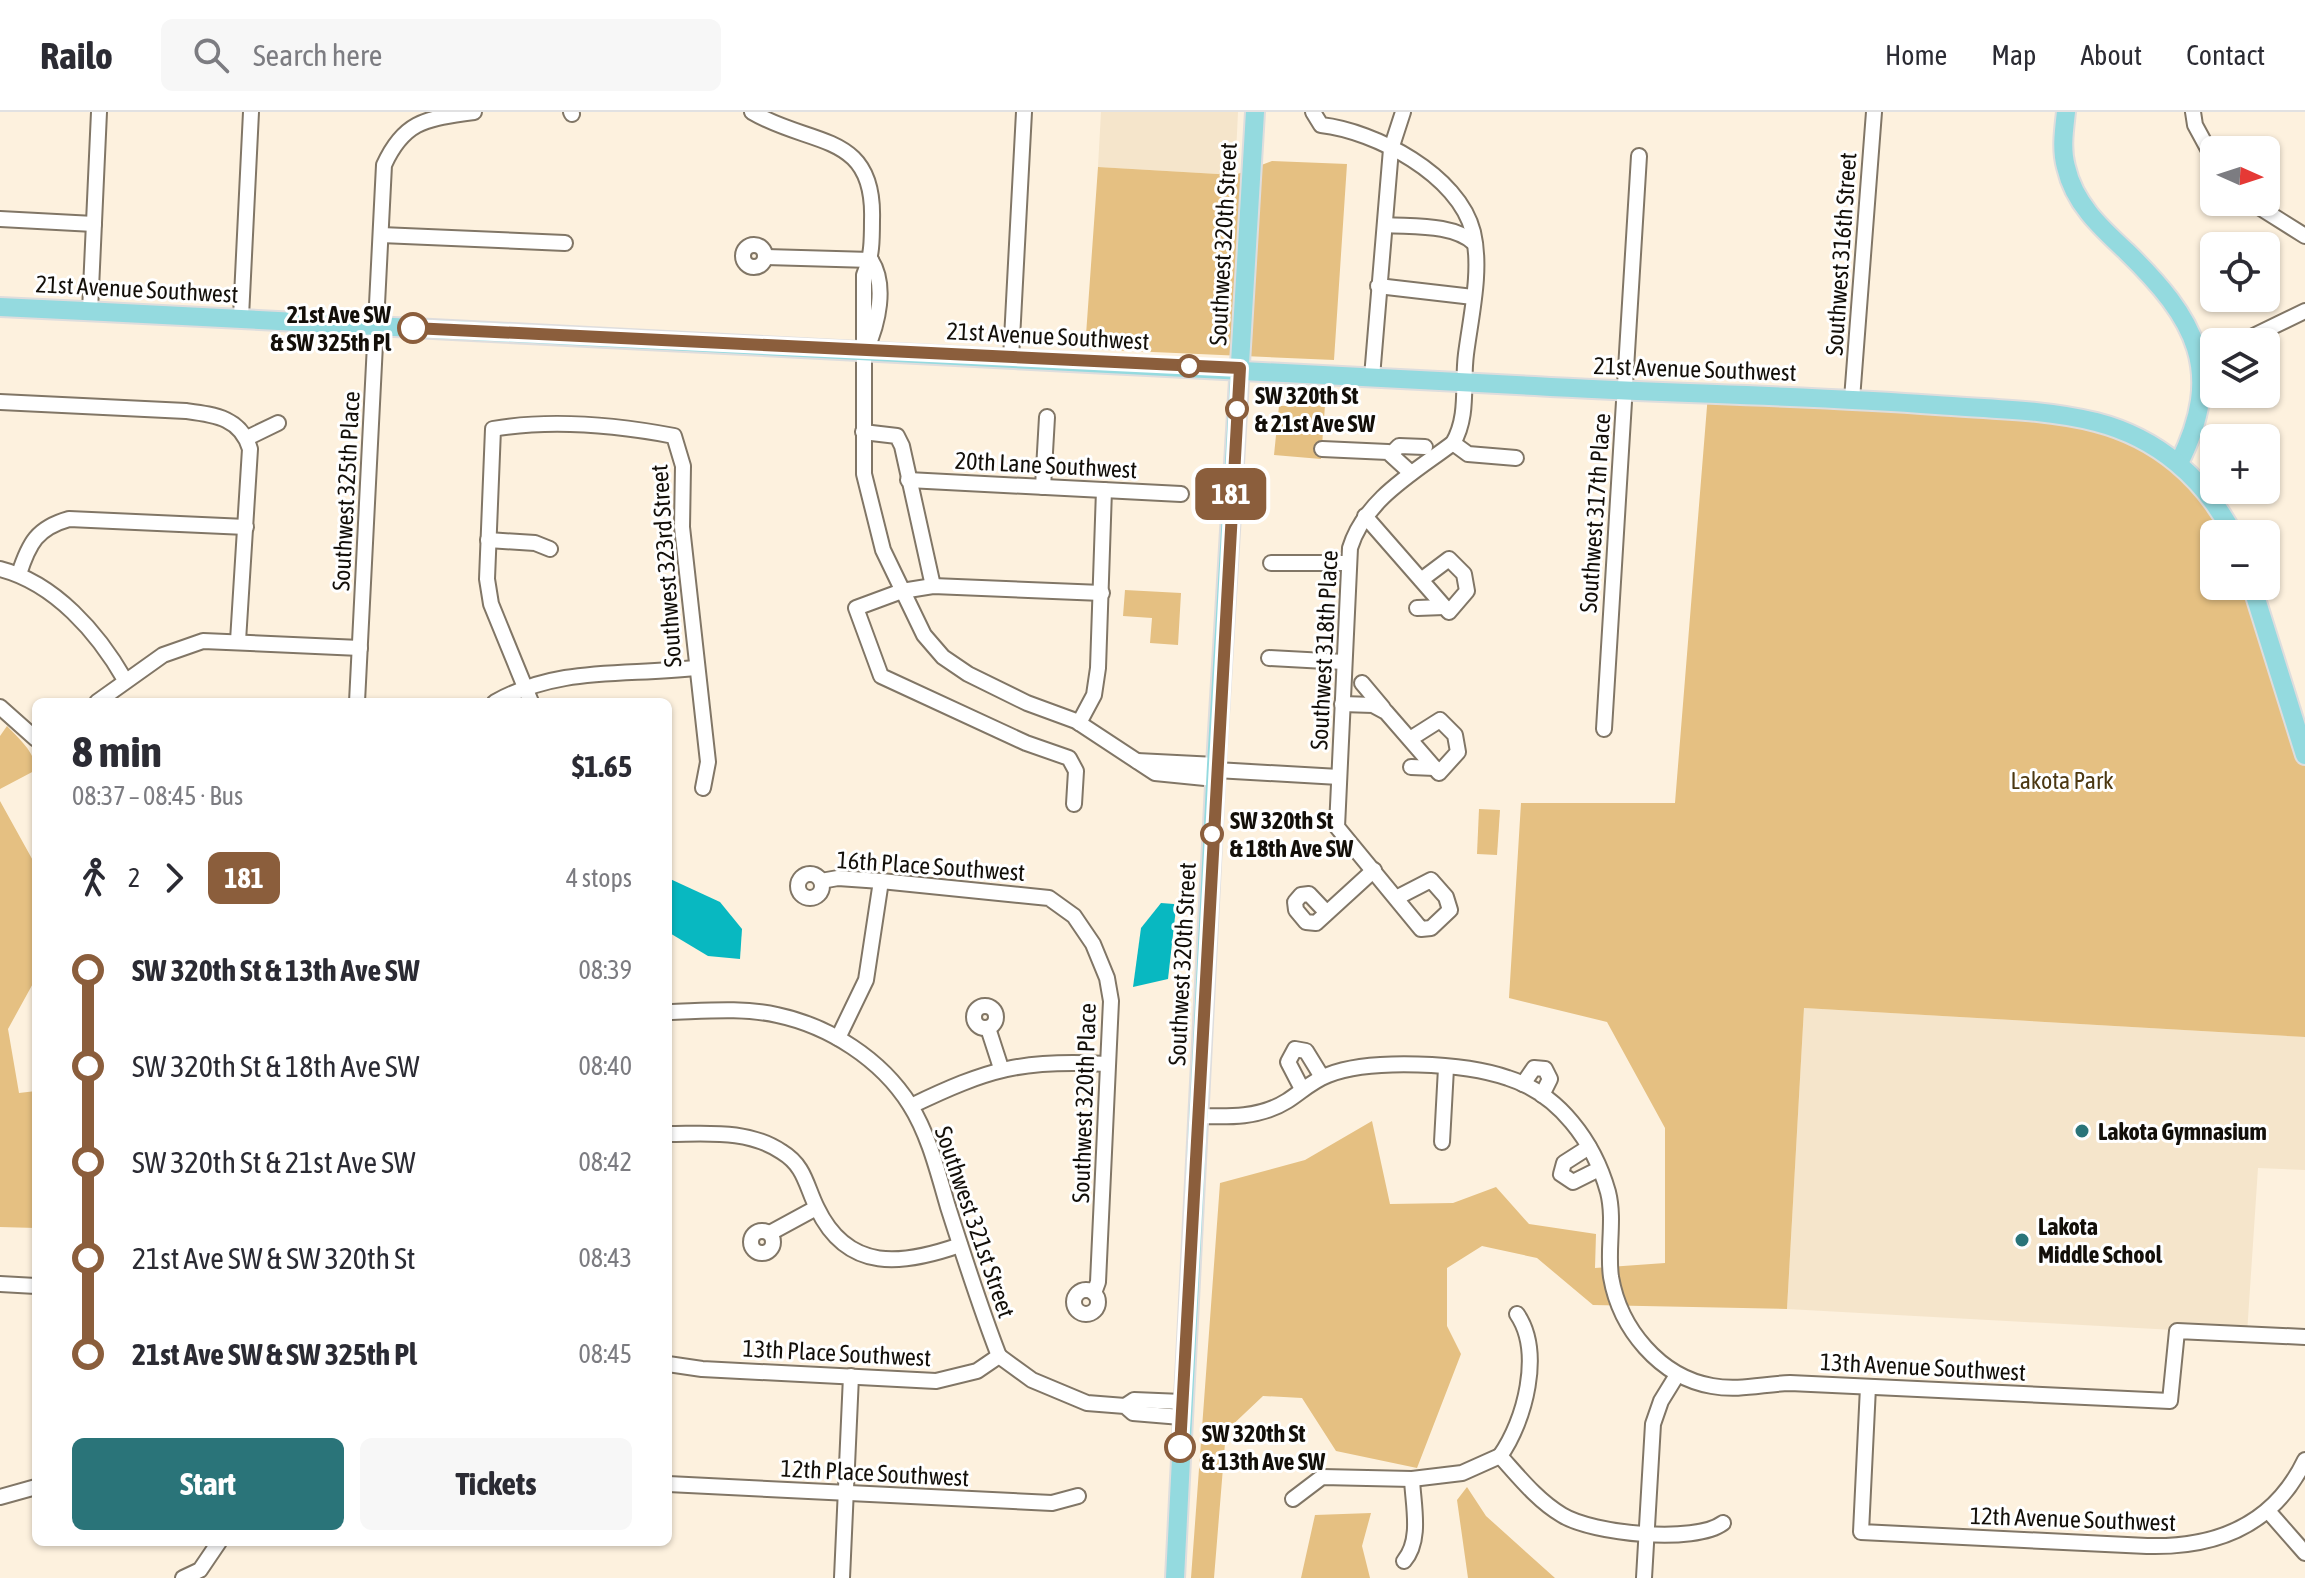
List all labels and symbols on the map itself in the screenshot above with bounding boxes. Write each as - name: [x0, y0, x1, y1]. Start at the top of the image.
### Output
- north arrow: [2200, 136, 2280, 216]
- street label: Southwest 320th Street: [1204, 142, 1242, 346]
- street label: Southwest 316th Street: [1820, 151, 1862, 356]
- street label: 21st Avenue Southwest: [35, 270, 239, 308]
- place label: 21st Ave SW & SW 325th Pl: [271, 301, 392, 356]
- marker: 21st Ave SW & SW 325th Pl: [398, 313, 428, 343]
- street label: 21st Avenue Southwest: [946, 317, 1150, 355]
- street label: 21st Avenue Southwest: [1593, 352, 1797, 386]
- unlabelled marker: [1178, 355, 1200, 377]
- place label: SW 320th St & 21st Ave SW: [1255, 382, 1376, 437]
- street label: Southwest 325th Place: [327, 390, 365, 592]
- marker: SW 320th St & 21st Ave SW: [1226, 398, 1248, 420]
- street label: Southwest 317th Place: [1575, 412, 1615, 614]
- street label: 20th Lane Southwest: [954, 447, 1138, 483]
- street label: Southwest 323rd Street: [645, 464, 687, 668]
- line badge: 181: [1185, 468, 1277, 520]
- street label: Southwest 318th Place: [1305, 549, 1343, 751]
- park label: Lakota Park: [2010, 767, 2114, 794]
- place label: SW 320th St & 18th Ave SW: [1230, 807, 1354, 862]
- marker: SW 320th St & 18th Ave SW: [1201, 823, 1223, 845]
- street label: 16th Place Southwest: [836, 846, 1026, 886]
- street label: Southwest 320th Street: [1163, 862, 1201, 1066]
- street label: Southwest 320th Place: [1067, 1003, 1101, 1203]
- place label: Lakota Gymnasium: [2098, 1118, 2267, 1145]
- marker: Lakota Gymnasium: [2073, 1122, 2091, 1140]
- street label: Southwest 321st Street: [930, 1123, 1020, 1321]
- place label: Lakota Middle School: [2038, 1213, 2163, 1268]
- marker: Lakota Middle School: [2013, 1231, 2031, 1249]
- street label: 13th Place Southwest: [742, 1335, 932, 1371]
- street label: 13th Avenue Southwest: [1819, 1348, 2027, 1386]
- place label: SW 320th St & 13th Ave SW: [1202, 1420, 1326, 1475]
- marker: SW 320th St & 13th Ave SW: [1165, 1432, 1195, 1462]
- street label: 12th Place Southwest: [780, 1455, 970, 1491]
- street label: 12th Avenue Southwest: [1970, 1502, 2176, 1536]

